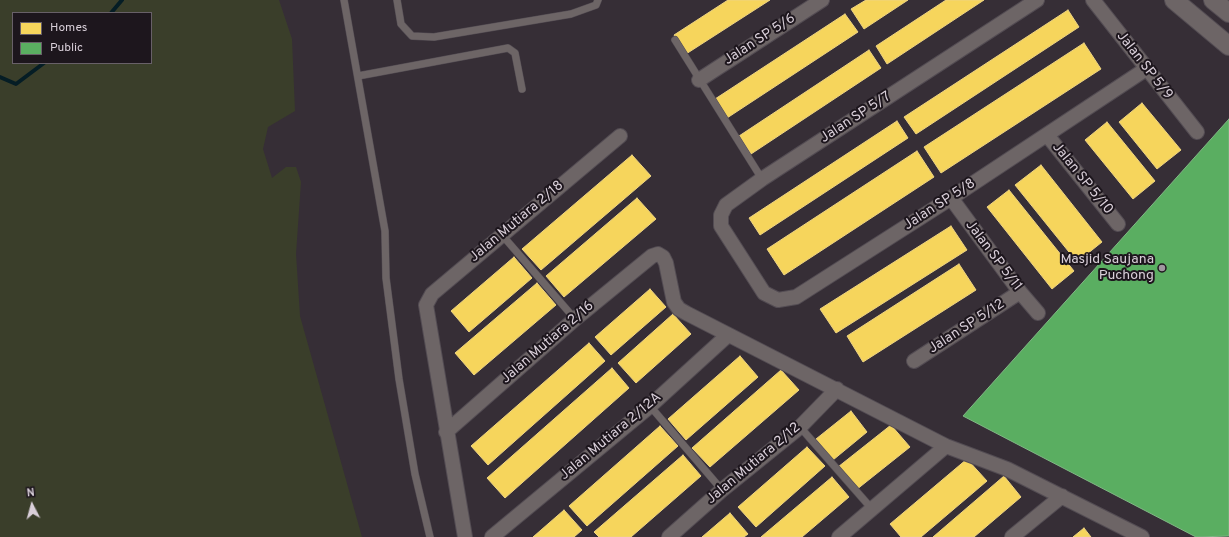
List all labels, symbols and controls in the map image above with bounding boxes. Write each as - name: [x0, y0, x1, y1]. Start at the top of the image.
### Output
- street label: Jalan SP 5/6: [721, 11, 799, 69]
- legend: [12, 12, 152, 64]
- text: Homes: [50, 20, 87, 36]
- street label: Jalan SP 5/9: [1112, 29, 1176, 103]
- text: Public: [50, 40, 83, 56]
- street label: Jalan SP 5/7: [817, 89, 895, 147]
- street label: Jalan SP 5/10: [1048, 140, 1116, 218]
- street label: Jalan SP 5/8: [901, 176, 979, 234]
- street label: Jalan Mutiara 2/18: [467, 178, 567, 266]
- street label: Jalan SP 5/11: [961, 217, 1025, 295]
- place label: Masjid Saujana Puchong: [1060, 252, 1154, 284]
- marker: Masjid Saujana Puchong: [1157, 263, 1167, 273]
- street label: Jalan SP 5/12: [926, 296, 1008, 358]
- street label: Jalan Mutiara 2/16: [498, 298, 598, 388]
- street label: Jalan Mutiara 2/12A: [557, 390, 665, 484]
- street label: Jalan Mutiara 2/12: [704, 420, 804, 508]
- north arrow: [12, 485, 52, 525]
- text: N: [26, 486, 35, 500]

